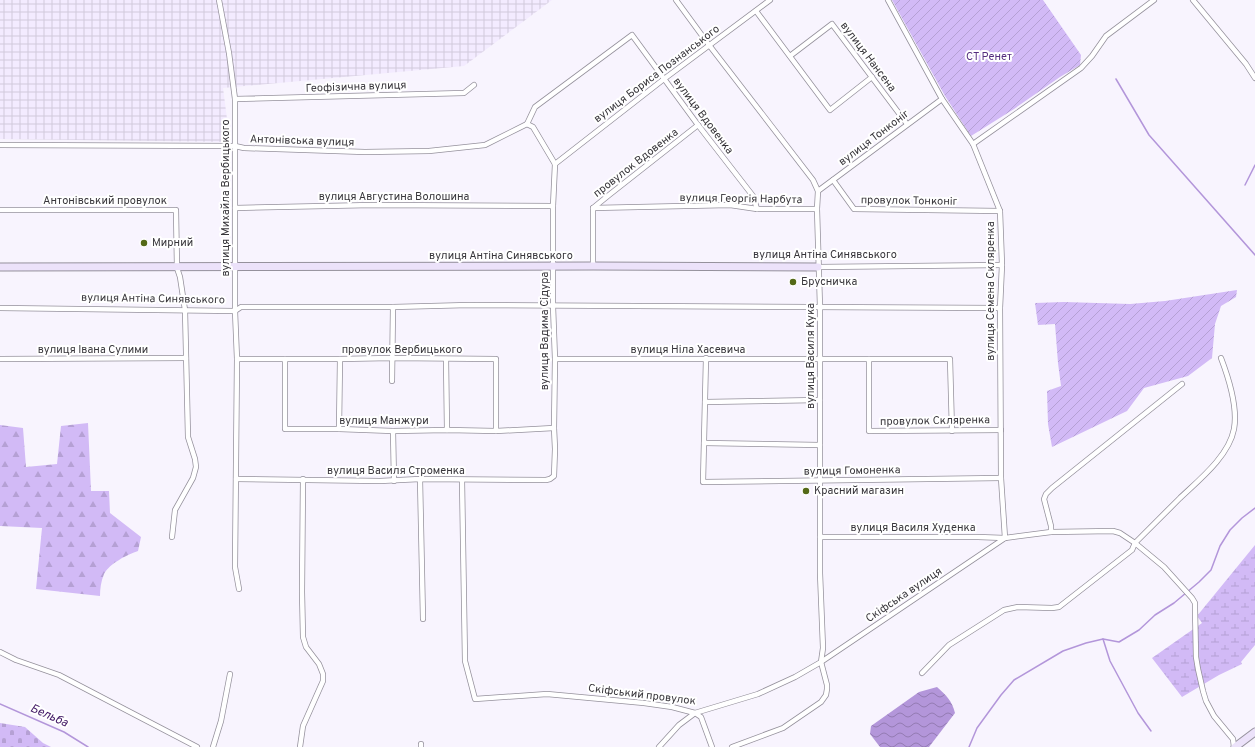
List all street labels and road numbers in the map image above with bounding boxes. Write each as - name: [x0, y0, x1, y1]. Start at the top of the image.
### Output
- street label: вулиця Нансена: [837, 19, 899, 95]
- street label: вулиця Бориса Познанського: [591, 22, 723, 126]
- street label: вулиця Вдовенка: [670, 75, 736, 157]
- street label: Геофізична вулиця: [305, 78, 407, 96]
- street label: вулиця Тонконіг: [836, 107, 912, 169]
- street label: вулиця Михайла Вербицького: [219, 119, 233, 277]
- street label: провулок Вдовенка: [591, 125, 681, 201]
- street label: Антонівська вулиця: [249, 132, 355, 150]
- street label: вулиця Августина Волошина: [319, 190, 470, 204]
- street label: вулиця Георгія Нарбута: [680, 191, 803, 207]
- street label: провулок Тонконіг: [861, 193, 958, 209]
- street label: Антонівський провулок: [43, 194, 167, 208]
- street label: вулиця Семена Скляренка: [984, 221, 998, 361]
- street label: вулиця Антіна Синявського: [753, 248, 897, 262]
- street label: вулиця Антіна Синявського: [429, 249, 573, 263]
- street label: вулиця Вадима Сідура: [538, 272, 552, 390]
- street label: вулиця Антіна Синявського: [81, 291, 225, 307]
- street label: вулиця Василя Кука: [804, 303, 818, 409]
- street label: вулиця Івана Сулими: [38, 343, 148, 357]
- street label: провулок Вербицького: [342, 343, 462, 357]
- street label: вулиця Ніла Хасевича: [631, 343, 746, 357]
- street label: провулок Скляренка: [880, 413, 990, 429]
- street label: вулиця Манжури: [339, 414, 429, 428]
- street label: вулиця Гомоненка: [803, 463, 901, 479]
- street label: вулиця Василя Строменка: [327, 464, 465, 478]
- street label: вулиця Василя Худенка: [850, 521, 976, 535]
- street label: Скіфська вулиця: [863, 564, 945, 626]
- street label: Скіфський провулок: [587, 681, 697, 709]

